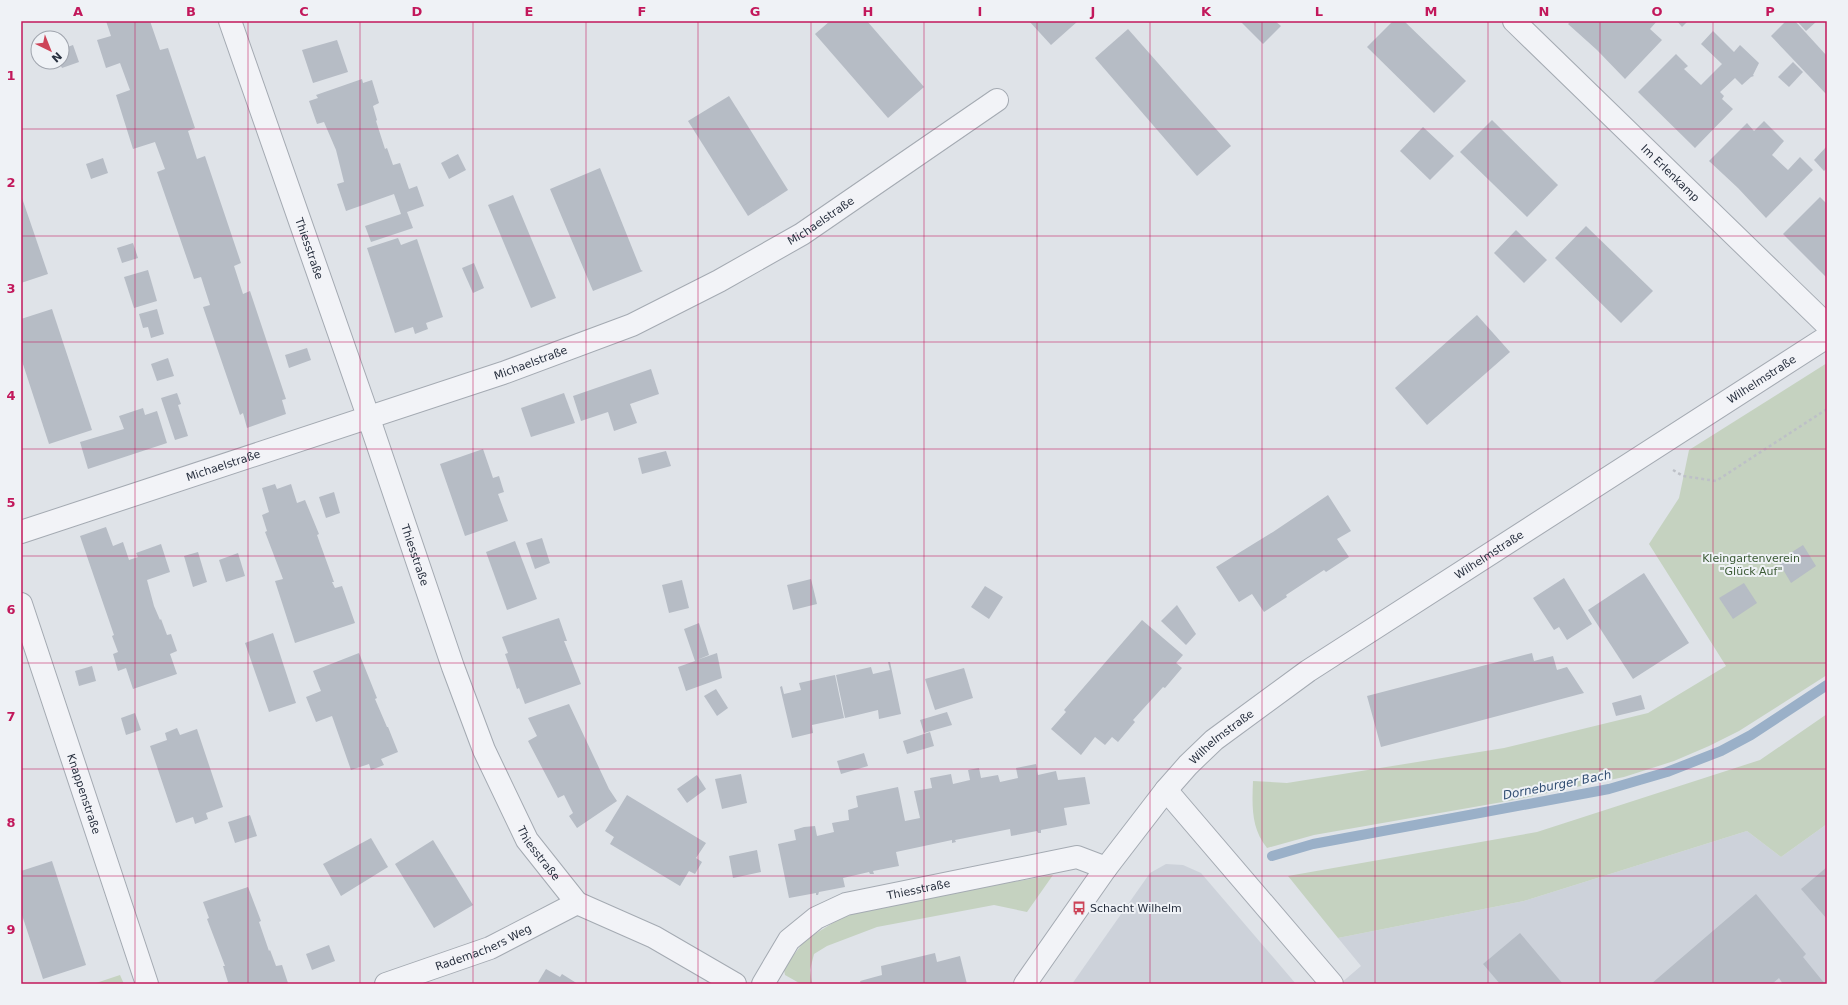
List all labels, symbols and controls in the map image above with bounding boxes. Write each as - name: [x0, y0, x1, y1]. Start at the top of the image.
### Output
- text: A: [73, 4, 83, 19]
- text: B: [186, 4, 196, 19]
- text: C: [299, 4, 309, 19]
- text: D: [412, 4, 423, 19]
- text: E: [525, 4, 533, 19]
- text: F: [638, 4, 646, 19]
- text: G: [750, 4, 760, 19]
- text: H: [863, 4, 873, 19]
- text: I: [978, 4, 982, 19]
- text: J: [1090, 4, 1095, 19]
- text: K: [1201, 4, 1212, 19]
- text: L: [1315, 4, 1323, 19]
- text: M: [1425, 4, 1437, 19]
- text: N: [1539, 4, 1549, 19]
- text: O: [1651, 4, 1663, 19]
- text: P: [1765, 4, 1775, 19]
- north arrow: [30, 30, 70, 70]
- text: N: [49, 49, 64, 65]
- text: 1: [6, 68, 16, 83]
- street label: Im Erlenkamp: [1638, 142, 1702, 205]
- text: 2: [6, 175, 16, 190]
- street label: Michaelstraße: [785, 194, 857, 248]
- street label: Thiesstraße: [292, 215, 326, 281]
- text: 3: [6, 281, 16, 296]
- street label: Michaelstraße: [492, 344, 569, 383]
- street label: Wilhelmstraße: [1725, 353, 1799, 407]
- text: 4: [6, 388, 16, 403]
- street label: Michaelstraße: [185, 447, 262, 484]
- text: 5: [6, 495, 16, 510]
- street label: Thiesstraße: [398, 521, 431, 588]
- street label: Wilhelmstraße: [1452, 528, 1526, 582]
- park label: Kleingartenverein "Glück Auf": [1702, 552, 1800, 578]
- text: 6: [6, 602, 16, 617]
- street label: Wilhelmstraße: [1187, 707, 1257, 767]
- text: 7: [6, 709, 16, 724]
- street label: Knappenstraße: [64, 752, 103, 836]
- water label: Dorneburger Bach: [1502, 768, 1612, 802]
- text: 8: [6, 815, 16, 830]
- street label: Thiesstraße: [514, 823, 563, 883]
- street label: Thiesstraße: [885, 877, 952, 903]
- bus stop icon: Schacht Wilhelm: [1071, 900, 1087, 916]
- place label: Schacht Wilhelm: [1090, 902, 1182, 915]
- text: 9: [6, 922, 16, 937]
- street label: Rademachers Weg: [434, 922, 534, 973]

